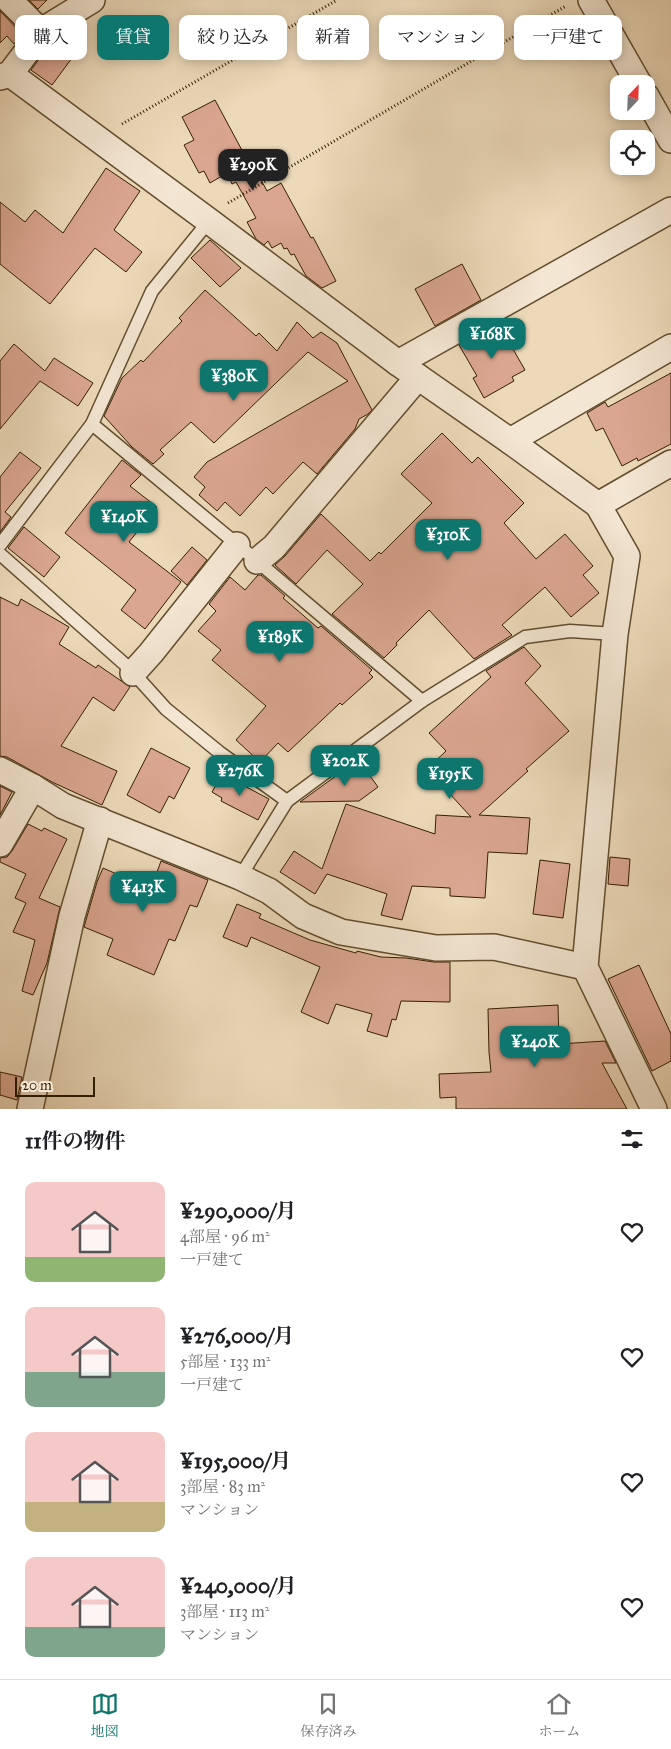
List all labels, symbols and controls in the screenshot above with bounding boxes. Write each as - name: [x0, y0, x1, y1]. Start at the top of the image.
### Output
- chip: 購入: [15, 15, 87, 60]
- chip: 賃貸: [97, 15, 169, 60]
- chip: 絞り込み: [179, 15, 287, 60]
- chip: 新着: [297, 15, 369, 60]
- chip: マンション: [379, 15, 504, 60]
- chip: 一戸建て: [514, 15, 622, 60]
- north arrow: [610, 75, 655, 120]
- map controls: [610, 75, 655, 175]
- button: locate: [610, 130, 655, 175]
- pin: ¥290K: [218, 148, 288, 191]
- text: ¥290K: [229, 155, 277, 174]
- pin: ¥168K: [457, 318, 527, 360]
- text: ¥168K: [470, 324, 514, 343]
- pin: ¥380K: [199, 360, 269, 402]
- text: ¥380K: [211, 366, 257, 385]
- pin: ¥140K: [89, 500, 159, 543]
- text: ¥140K: [101, 507, 147, 526]
- pin: ¥310K: [413, 518, 483, 561]
- text: ¥310K: [426, 525, 470, 544]
- pin: ¥189K: [245, 620, 315, 663]
- text: ¥189K: [257, 627, 303, 646]
- pin: ¥202K: [310, 744, 380, 787]
- text: ¥202K: [322, 751, 368, 770]
- pin: ¥276K: [205, 754, 275, 797]
- pin: ¥195K: [415, 758, 485, 800]
- text: ¥276K: [217, 761, 263, 780]
- text: ¥195K: [428, 764, 472, 783]
- pin: ¥413K: [108, 870, 178, 913]
- text: ¥413K: [121, 877, 165, 896]
- pin: ¥240K: [500, 1026, 570, 1068]
- text: ¥240K: [511, 1032, 559, 1051]
- scale bar: [15, 1074, 95, 1097]
- text: 20 m: [22, 1077, 52, 1094]
- icon: filters: [618, 1125, 646, 1153]
- text: 11件の物件: [25, 1128, 126, 1154]
- text: ¥290,000/月: [180, 1198, 296, 1224]
- icon: home: [65, 1202, 125, 1262]
- icon: heart: [618, 1218, 646, 1246]
- text: 4部屋 · 96 m²: [180, 1227, 270, 1246]
- text: 一戸建て: [180, 1250, 244, 1269]
- text: ¥276,000/月: [180, 1323, 294, 1349]
- icon: home: [65, 1327, 125, 1387]
- icon: heart: [618, 1343, 646, 1371]
- text: 5部屋 · 133 m²: [180, 1352, 270, 1371]
- text: 一戸建て: [180, 1375, 244, 1394]
- text: ¥195,000/月: [180, 1448, 291, 1474]
- icon: home: [65, 1452, 125, 1512]
- icon: heart: [618, 1468, 646, 1496]
- text: 3部屋 · 83 m²: [180, 1477, 265, 1496]
- text: マンション: [180, 1500, 259, 1519]
- text: ¥240,000/月: [180, 1573, 297, 1599]
- icon: home: [65, 1577, 125, 1637]
- icon: heart: [618, 1593, 646, 1621]
- text: 3部屋 · 113 m²: [180, 1602, 269, 1621]
- text: マンション: [180, 1625, 259, 1644]
- tab: 地図: [91, 1690, 119, 1740]
- tab: 保存済み: [300, 1690, 356, 1740]
- tab: ホーム: [538, 1690, 580, 1740]

